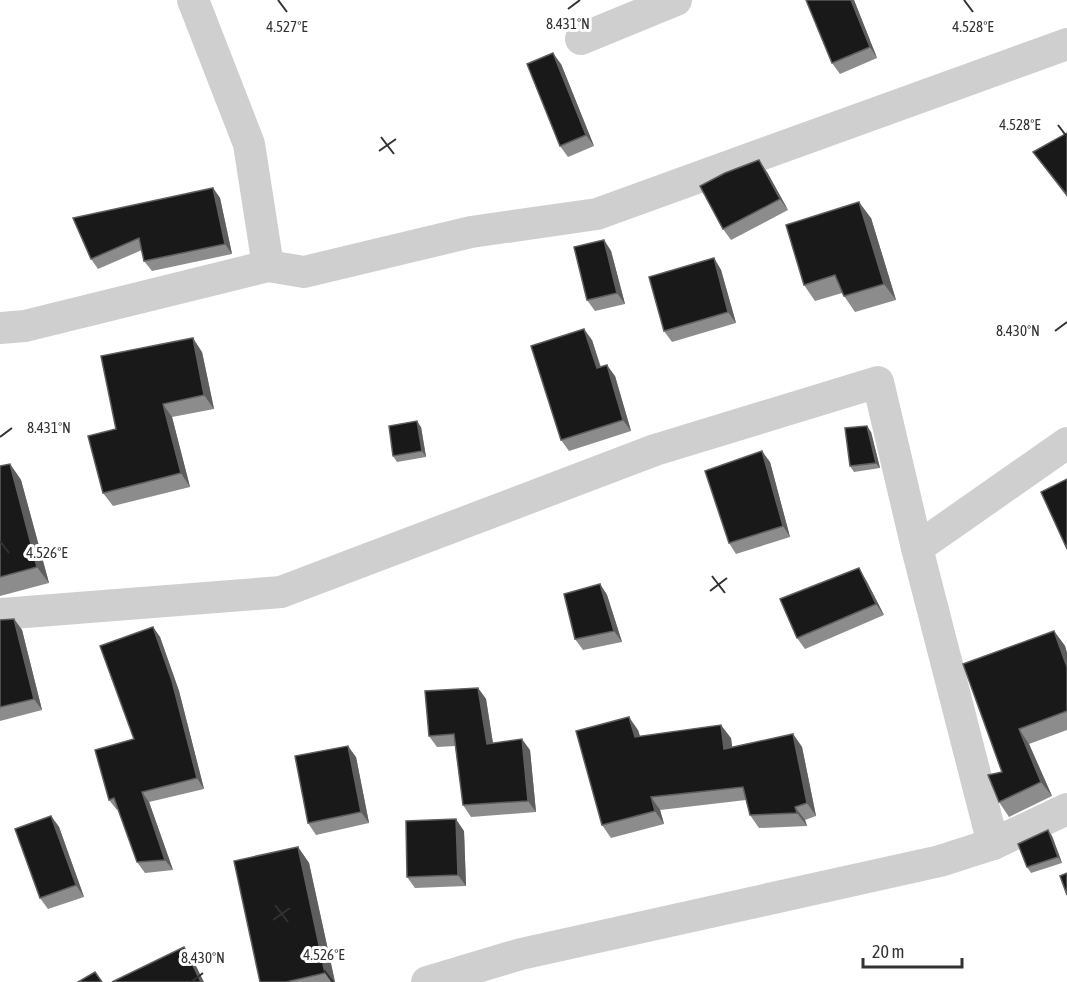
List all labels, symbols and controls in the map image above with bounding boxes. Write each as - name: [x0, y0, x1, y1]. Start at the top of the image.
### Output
- text: 8.431°N: [546, 15, 590, 32]
- text: 4.527°E: [266, 18, 308, 35]
- text: 4.528°E: [952, 18, 994, 35]
- text: 4.528°E: [999, 116, 1041, 133]
- text: 8.430°N: [996, 322, 1040, 339]
- text: 8.431°N: [27, 419, 71, 436]
- text: 4.526°E: [26, 544, 68, 561]
- scale bar: [863, 931, 962, 969]
- text: 20 m: [872, 941, 904, 962]
- text: 4.526°E: [303, 946, 345, 963]
- text: 8.430°N: [181, 949, 225, 966]

